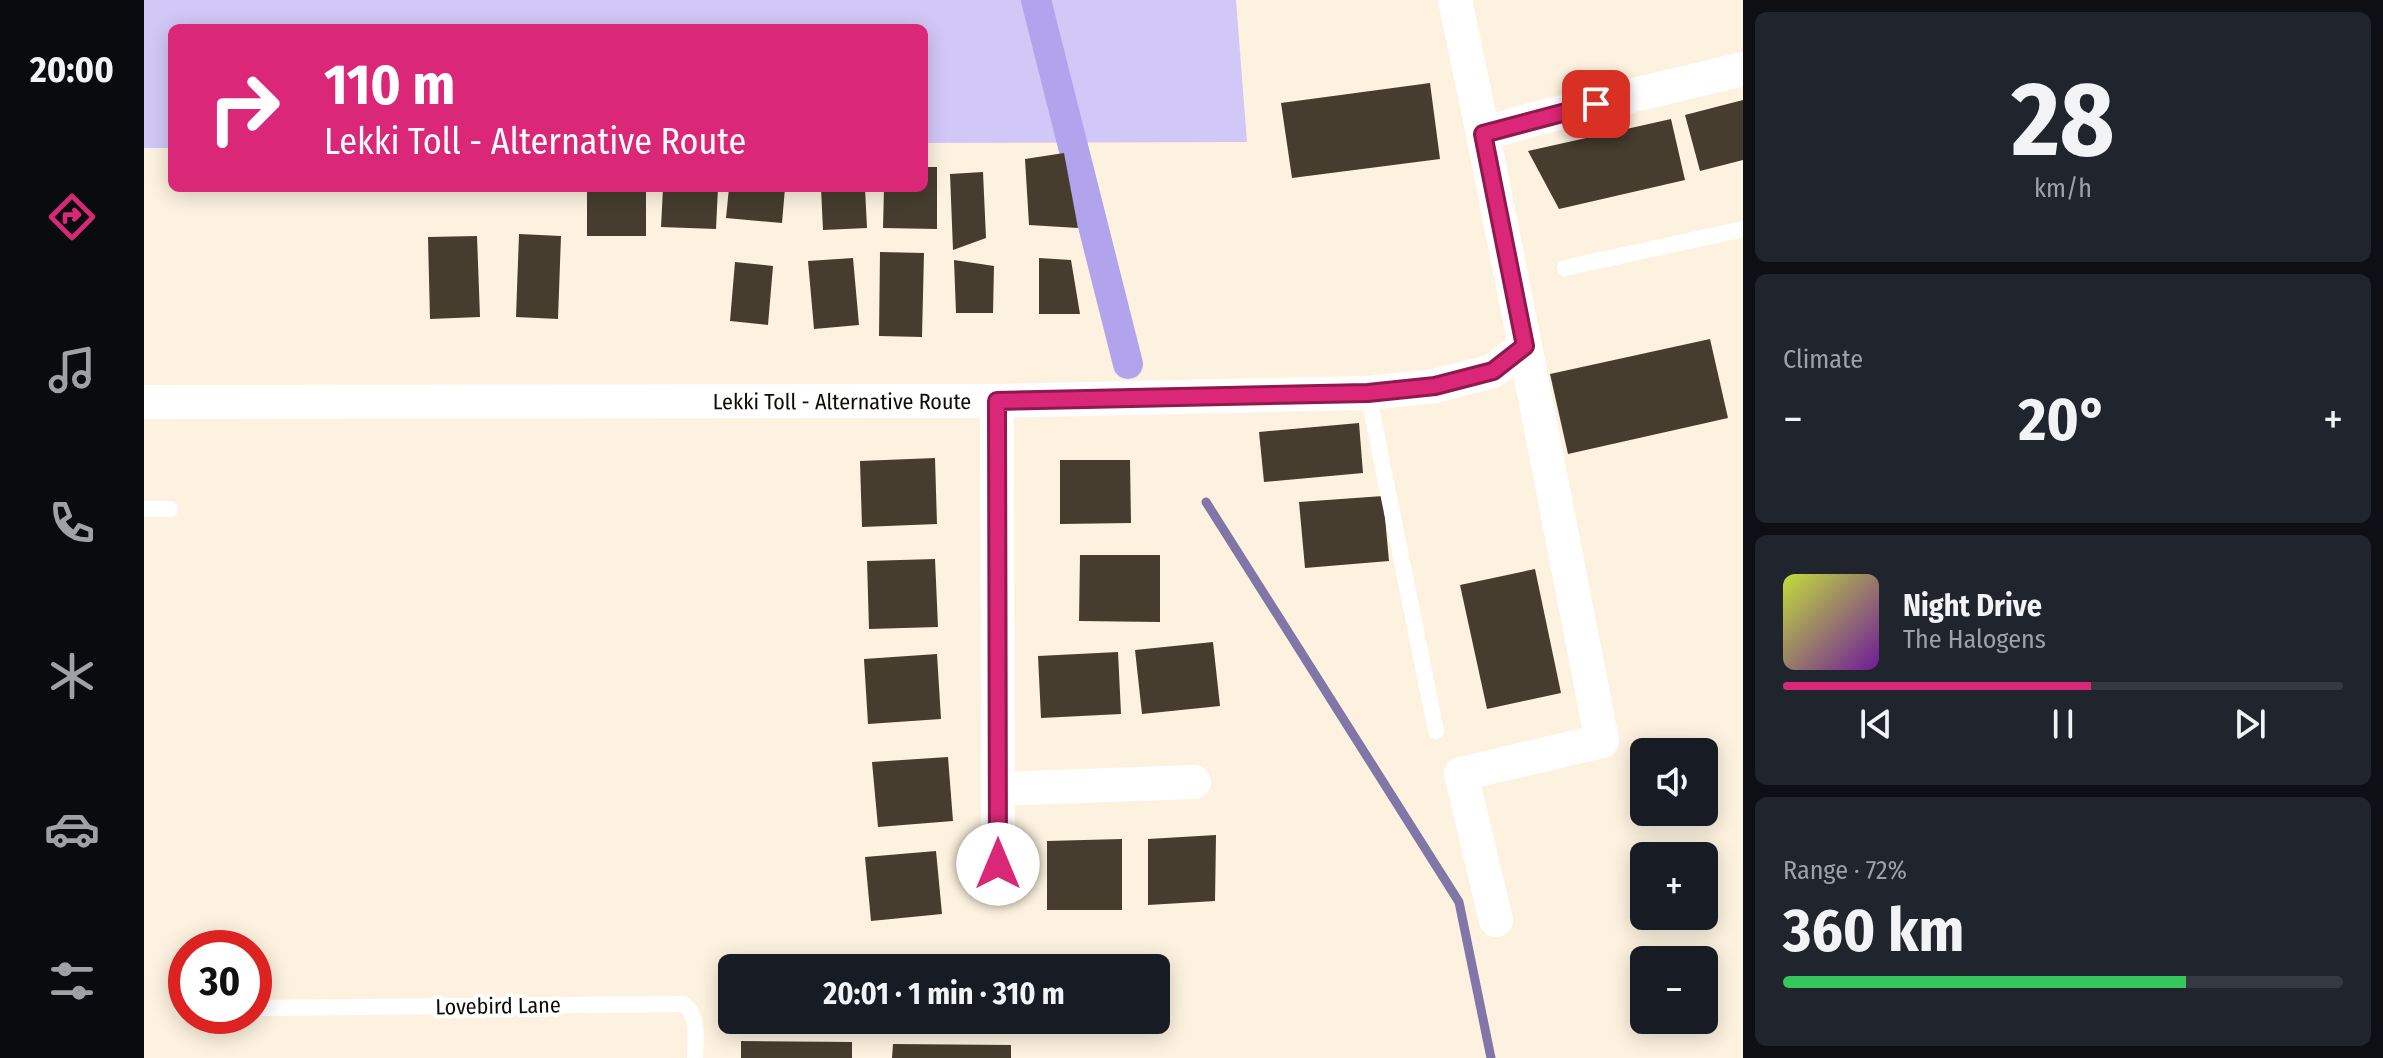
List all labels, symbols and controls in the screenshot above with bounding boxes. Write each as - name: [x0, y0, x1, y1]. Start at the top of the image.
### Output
- text: 20:00: [30, 48, 114, 92]
- text: 110 m: [324, 52, 455, 119]
- icon: right: [192, 56, 296, 160]
- text: 28: [2011, 58, 2115, 183]
- pin: [1562, 70, 1630, 138]
- icon: arrive: [1574, 82, 1618, 126]
- text: Lekki Toll - Alternative Route: [324, 120, 746, 164]
- text: km/h: [2034, 173, 2092, 204]
- icon: directions: [44, 189, 100, 245]
- icon: music: [44, 342, 100, 398]
- text: Climate: [1783, 344, 1863, 375]
- text: 20°: [2019, 384, 2107, 456]
- street label: Lekki Toll - Alternative Route: [713, 388, 971, 415]
- text: −: [1783, 393, 1803, 446]
- text: +: [2323, 393, 2343, 446]
- icon: phone: [44, 495, 100, 551]
- text: Night Drive: [1903, 588, 2042, 624]
- text: The Halogens: [1903, 624, 2046, 655]
- icon: climate: [44, 648, 100, 704]
- icon: previous: [1854, 702, 1898, 746]
- icon: pause: [2041, 702, 2085, 746]
- icon: next: [2228, 702, 2272, 746]
- map controls: [1630, 738, 1718, 1034]
- button: sound: [1630, 738, 1718, 826]
- icon: car: [44, 801, 100, 857]
- position arrow: [956, 822, 1040, 906]
- button: +: [1630, 842, 1718, 930]
- text: Range · 72%: [1783, 855, 1907, 886]
- text: 360 km: [1783, 895, 1964, 967]
- speed limit sign: 30: [168, 930, 272, 1034]
- button: −: [1630, 946, 1718, 1034]
- icon: filters: [44, 953, 100, 1009]
- text: 20:01 · 1 min · 310 m: [823, 976, 1065, 1012]
- street label: Lovebird Lane: [435, 991, 561, 1021]

